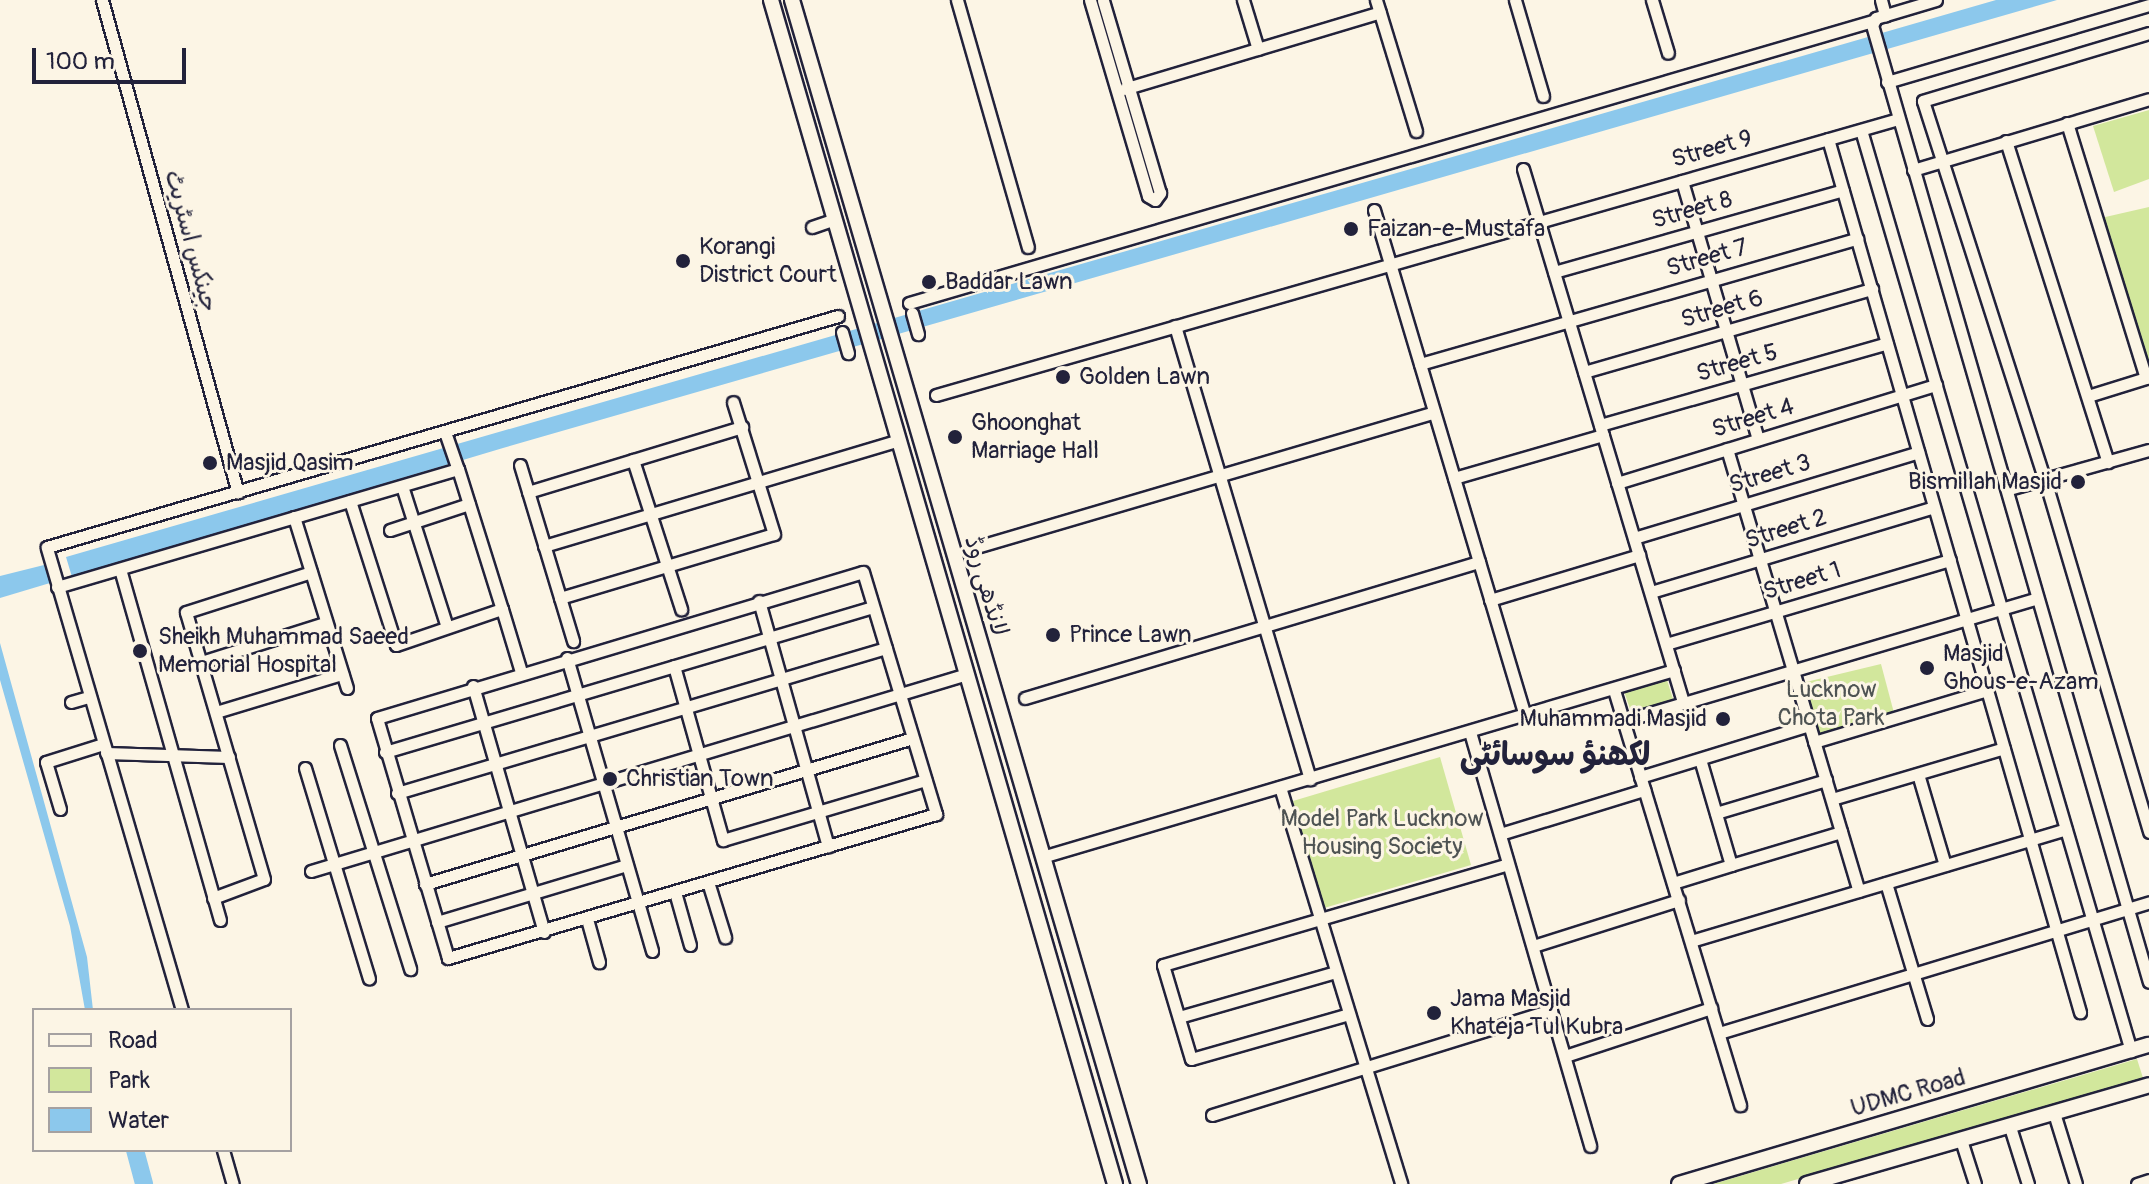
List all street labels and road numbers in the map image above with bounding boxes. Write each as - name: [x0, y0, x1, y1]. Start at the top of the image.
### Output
- street label: Street 9: [1668, 124, 1756, 174]
- street label: جینکس اسٹریٹ: [158, 167, 224, 315]
- street label: Street 8: [1648, 185, 1736, 235]
- street label: Street 7: [1663, 233, 1751, 283]
- street label: Street 6: [1678, 284, 1766, 334]
- street label: Street 5: [1693, 338, 1781, 388]
- street label: Street 4: [1709, 392, 1797, 444]
- street label: Street 3: [1726, 448, 1814, 500]
- street label: Street 2: [1742, 503, 1830, 555]
- street label: لانڈھی روڈ: [958, 533, 1014, 639]
- street label: Street 1: [1760, 556, 1844, 606]
- street label: UDMC Road: [1847, 1063, 1969, 1123]

